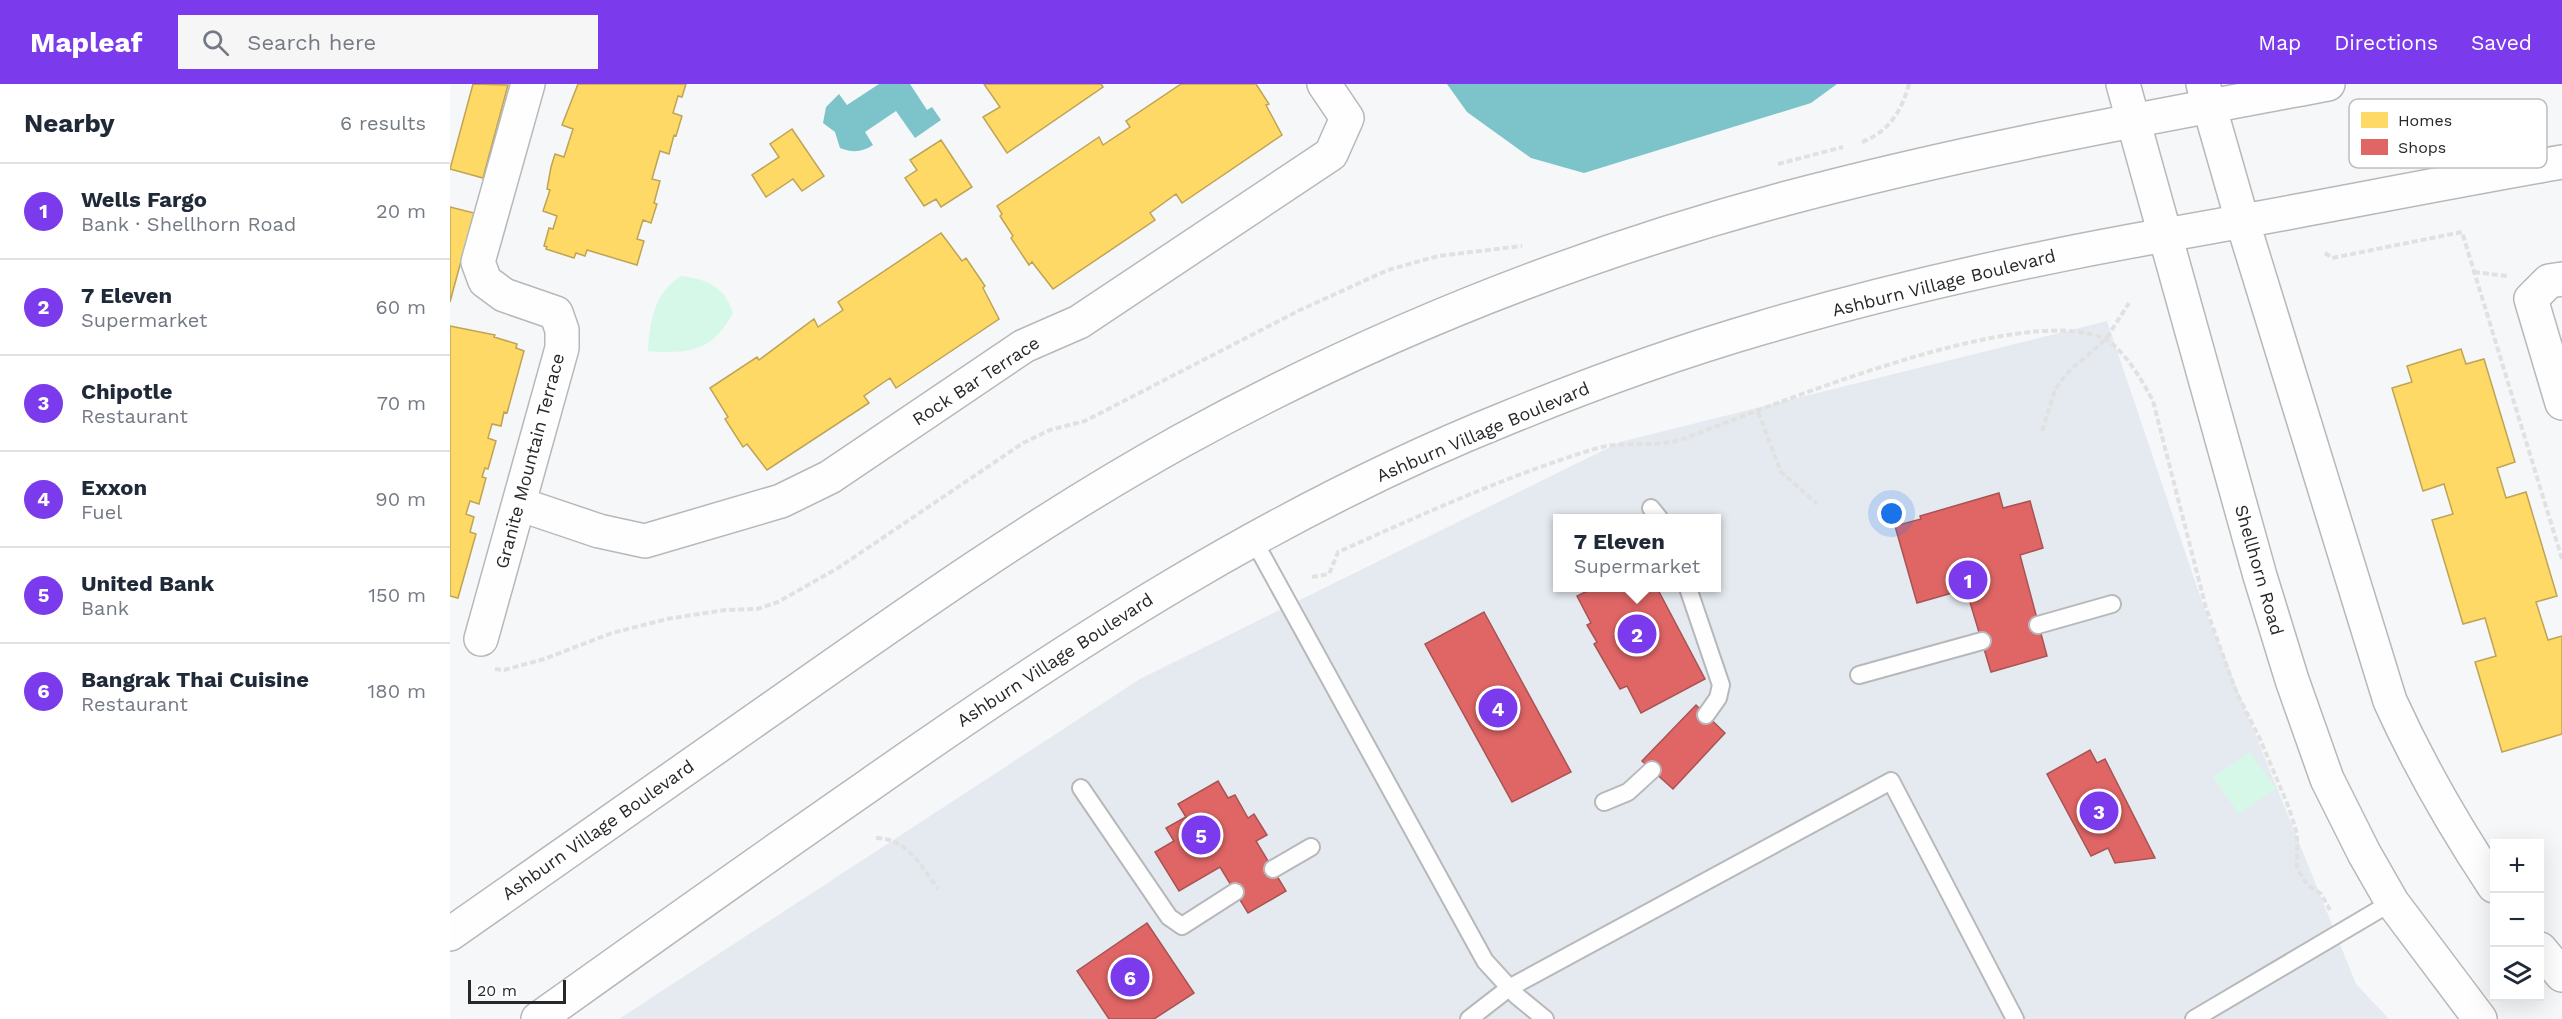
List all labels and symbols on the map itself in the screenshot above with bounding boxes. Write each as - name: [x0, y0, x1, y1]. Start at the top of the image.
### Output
- legend: [2349, 99, 2547, 168]
- text: Homes: [2398, 111, 2452, 130]
- text: Shops: [2398, 138, 2446, 157]
- street label: Ashburn Village Boulevard: [1830, 245, 2058, 320]
- street label: Rock Bar Terrace: [908, 332, 1043, 430]
- street label: Granite Mountain Terrace: [491, 351, 568, 571]
- street label: Ashburn Village Boulevard: [1373, 377, 1593, 486]
- your location: [1877, 499, 1906, 528]
- street label: Shellhorn Road: [2231, 502, 2288, 637]
- pin: 1: [1948, 558, 1988, 602]
- street label: Ashburn Village Boulevard: [953, 588, 1157, 731]
- pin: 2: [1618, 612, 1656, 656]
- pin: 4: [1478, 686, 1518, 730]
- street label: Ashburn Village Boulevard: [498, 755, 698, 904]
- pin: 3: [2080, 788, 2118, 834]
- pin: 5: [1182, 812, 1221, 858]
- pin: 6: [1110, 954, 1150, 1000]
- scale bar: [468, 977, 566, 1004]

